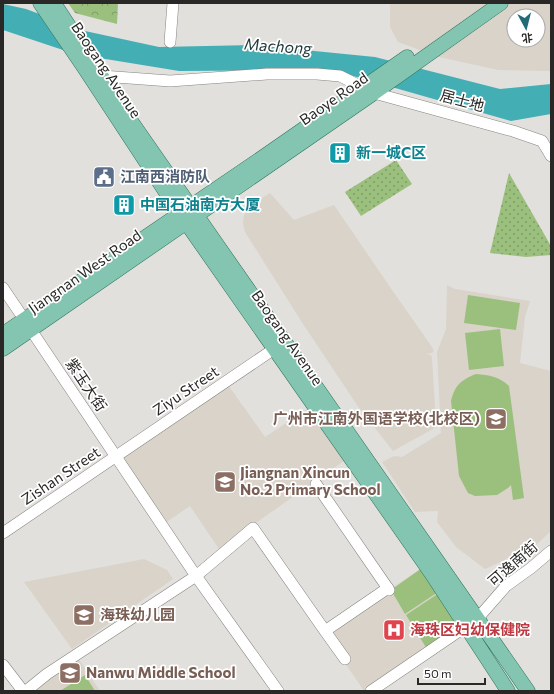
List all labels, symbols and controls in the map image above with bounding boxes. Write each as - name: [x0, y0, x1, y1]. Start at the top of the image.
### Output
- north arrow: [506, 8, 546, 48]
- street label: Baogang Avenue: [68, 18, 146, 121]
- text: 北: [521, 31, 534, 46]
- water label: Machong: [243, 34, 314, 57]
- street label: Baoye Road: [296, 68, 371, 128]
- street label: 居士地: [438, 86, 486, 115]
- building icon: 新一城C区: [327, 140, 353, 166]
- place label: 新一城C区: [356, 143, 426, 161]
- public building icon: 江南西消防队: [91, 164, 117, 190]
- place label: 江南西消防队: [120, 167, 210, 185]
- building icon: 中国石油南方大厦: [111, 192, 137, 218]
- place label: 中国石油南方大厦: [140, 195, 260, 213]
- street label: Jiangnan West Road: [25, 225, 144, 317]
- street label: Baogang Avenue: [248, 286, 327, 389]
- street label: 紫玉大街: [63, 355, 111, 414]
- street label: Ziyu Street: [149, 362, 222, 419]
- school or university icon: 广州市江南外国语学校(北校区): [483, 406, 509, 432]
- place label: 广州市江南外国语学校(北校区): [273, 409, 480, 427]
- street label: Zishan Street: [18, 442, 103, 508]
- place label: Jiangnan Xincun No.2 Primary School: [240, 463, 381, 498]
- school or university icon: Jiangnan Xincun No.2 Primary School: [212, 469, 238, 495]
- street label: 可逸南街: [484, 537, 541, 590]
- school or university icon: 海珠幼儿园: [71, 602, 97, 628]
- place label: 海珠幼儿园: [100, 605, 175, 623]
- hospital icon: 海珠区妇幼保健院: [381, 617, 407, 643]
- place label: 海珠区妇幼保健院: [410, 620, 530, 638]
- school or university icon: Nanwu Middle School: [57, 660, 83, 686]
- scale bar: [418, 660, 485, 686]
- place label: Nanwu Middle School: [86, 663, 236, 681]
- text: 50 m: [424, 666, 452, 680]

